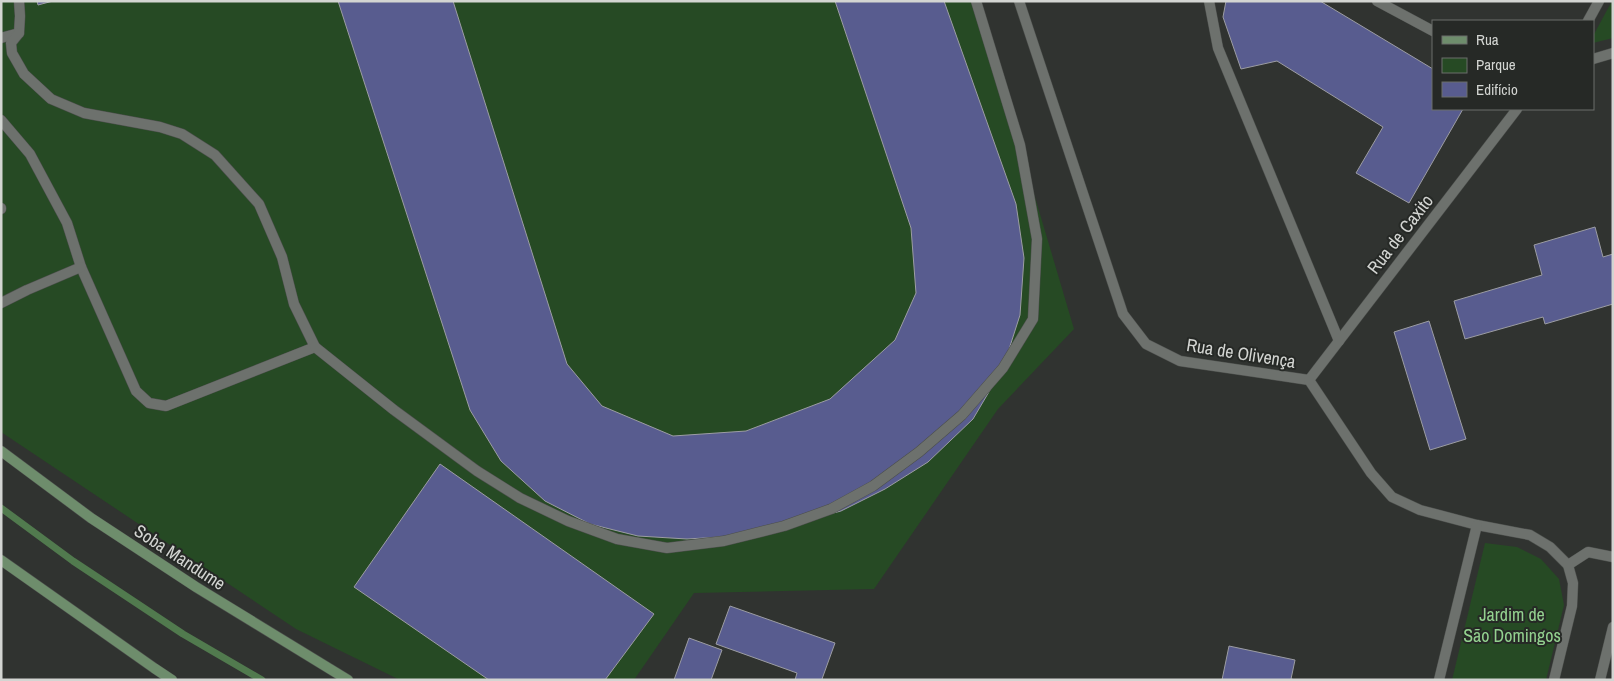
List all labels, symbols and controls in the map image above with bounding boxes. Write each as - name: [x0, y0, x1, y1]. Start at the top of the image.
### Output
- legend: [1432, 20, 1594, 110]
- text: Rua: [1476, 29, 1499, 50]
- text: Parque: [1476, 54, 1516, 75]
- text: Edifício: [1476, 79, 1518, 100]
- street label: Rua de Caxito: [1361, 189, 1439, 279]
- street label: Rua de Olivença: [1185, 332, 1297, 374]
- street label: Soba Mandume: [129, 518, 231, 596]
- park label: Jardim de São Domingos: [1463, 602, 1561, 648]

